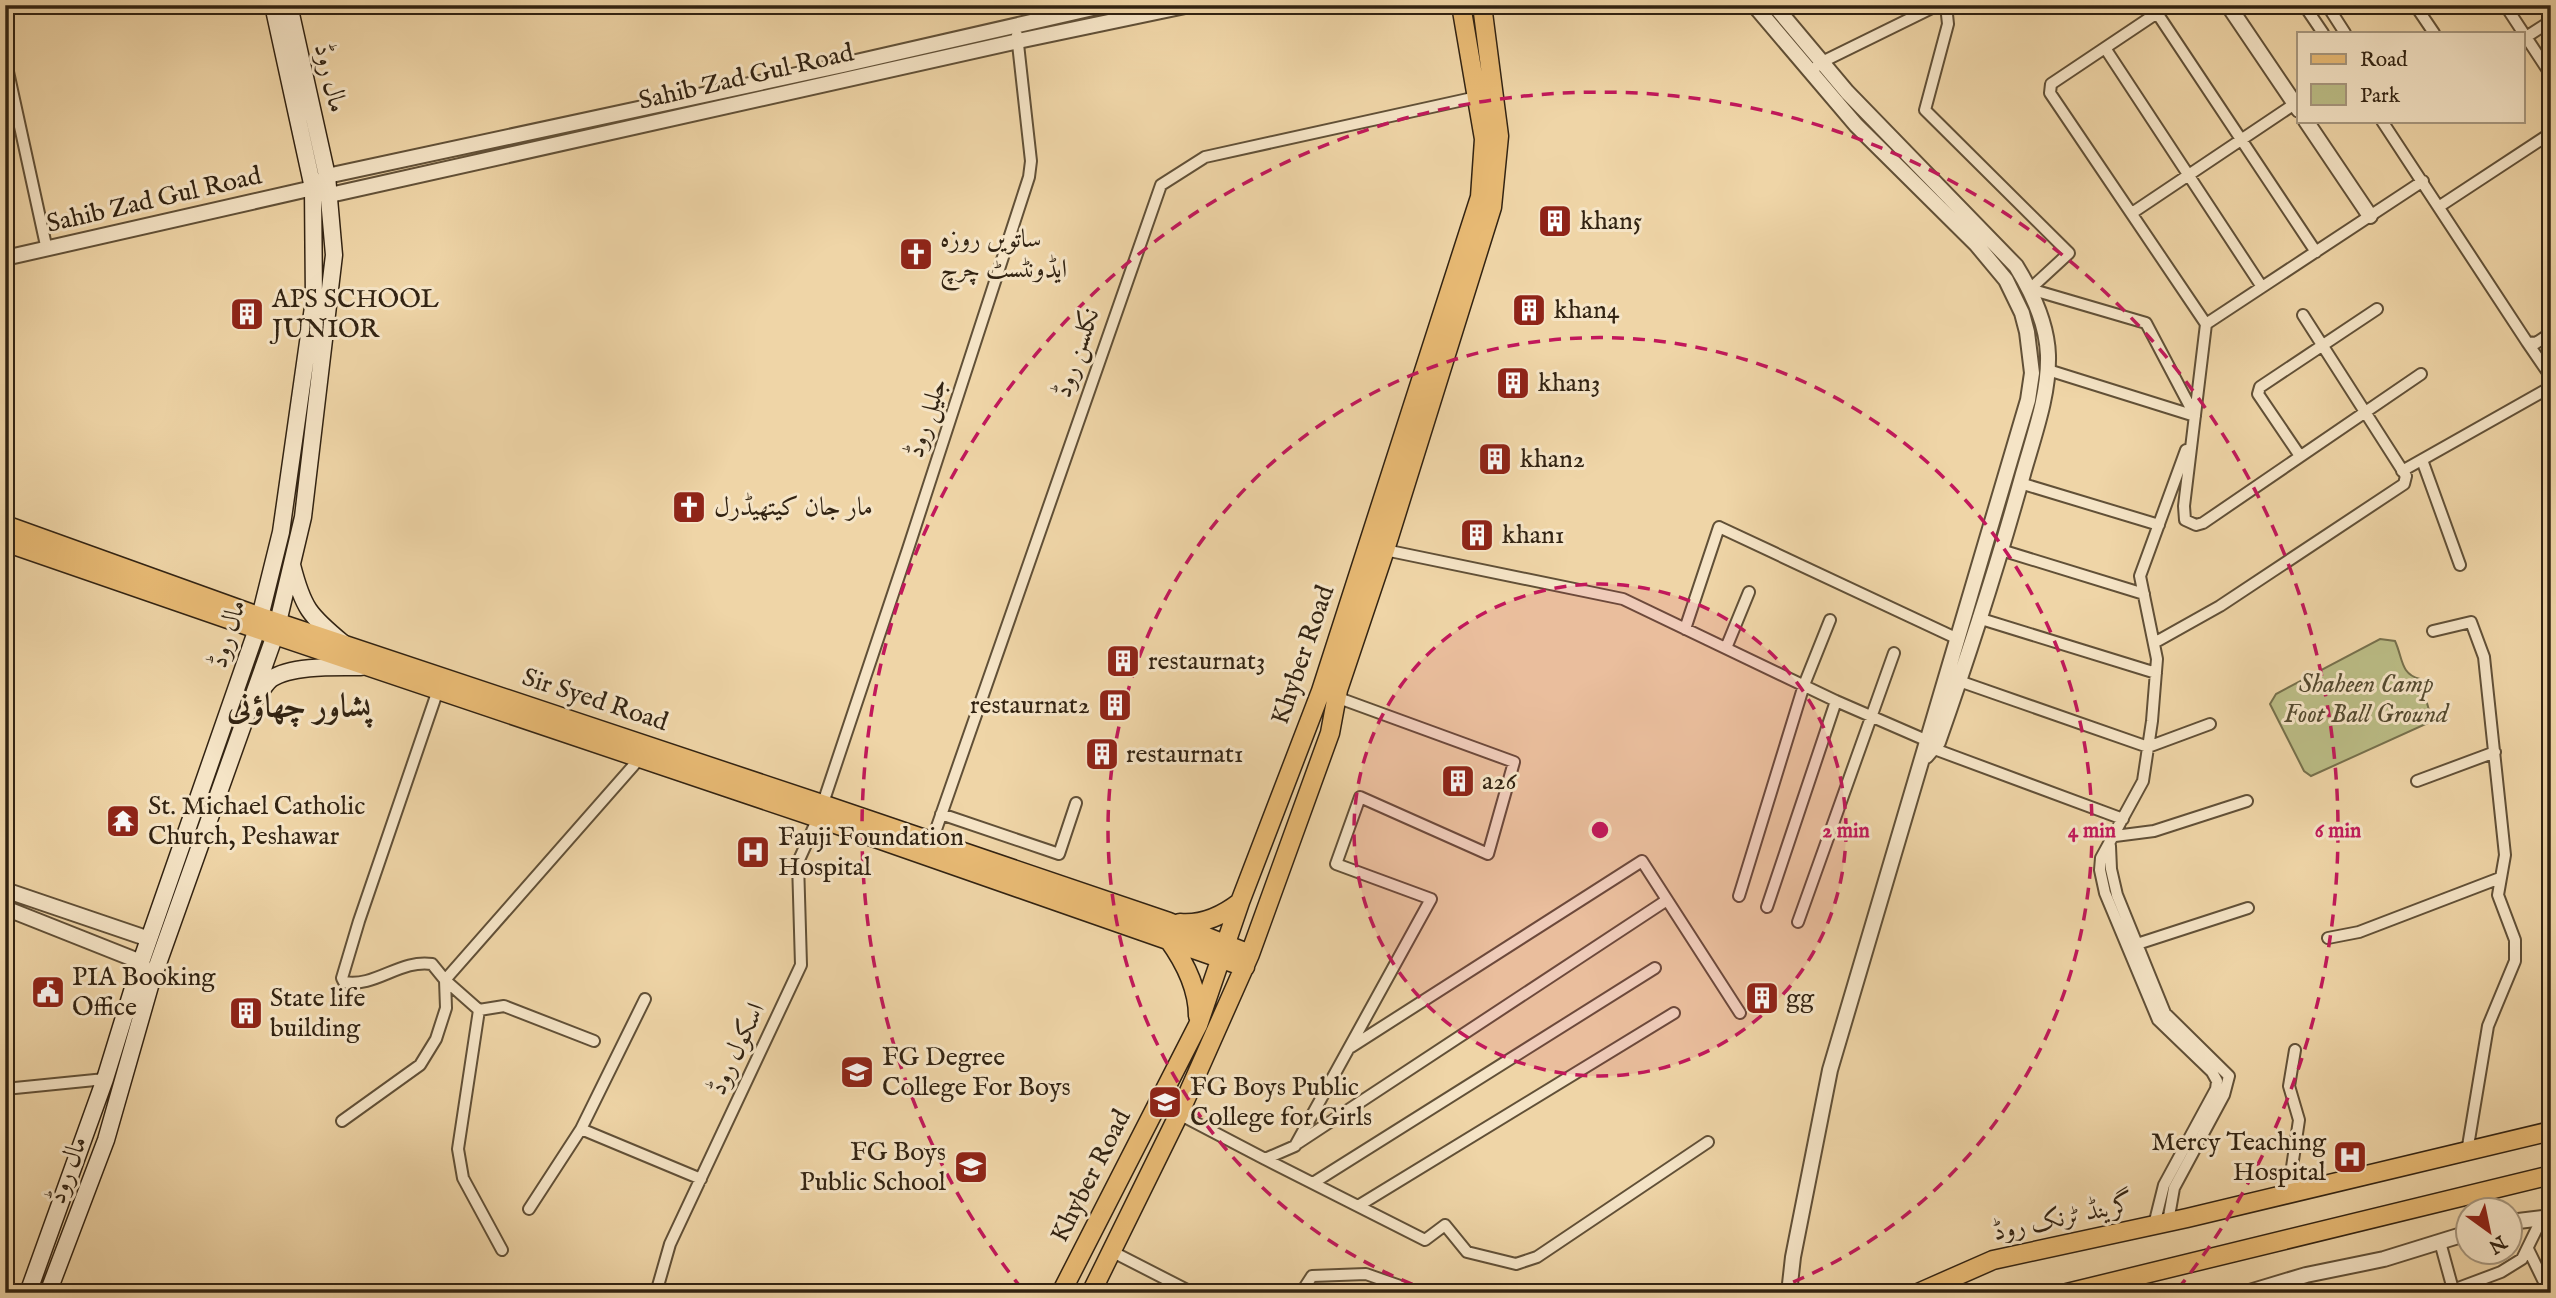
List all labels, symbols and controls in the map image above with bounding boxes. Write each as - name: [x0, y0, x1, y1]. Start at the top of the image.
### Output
- legend: [2297, 32, 2524, 122]
- street label: Sahib Zad Gul Road: [635, 36, 857, 118]
- street label: مال روڈ: [306, 40, 354, 116]
- text: Road: [2360, 47, 2408, 74]
- text: Park: [2360, 83, 2401, 110]
- street label: Sahib Zad Gul Road: [43, 159, 265, 241]
- building icon: khan5: [1536, 202, 1574, 240]
- place label: khan5: [1580, 205, 1642, 238]
- place label: ساتویں روزہ ایڈونٹسٹ چرچ: [940, 223, 1067, 292]
- church icon: ساتویں روزہ ایڈونٹسٹ چرچ: [897, 235, 935, 273]
- place label: APS SCHOOL JUNIOR: [269, 283, 439, 346]
- building icon: khan4: [1510, 291, 1548, 329]
- place label: khan4: [1554, 294, 1620, 327]
- building icon: APS SCHOOL JUNIOR: [228, 295, 266, 333]
- street label: نکلسن روڈ: [1046, 304, 1108, 402]
- building icon: khan3: [1494, 364, 1532, 402]
- place label: khan3: [1538, 367, 1601, 400]
- street label: جلیل روڈ: [899, 374, 955, 462]
- building icon: khan2: [1476, 440, 1514, 478]
- place label: khan2: [1520, 443, 1585, 476]
- church icon: مار جان کیتھیڈرل: [670, 488, 708, 526]
- place label: مار جان کیتھیڈرل: [714, 491, 873, 524]
- building icon: khan1: [1458, 516, 1496, 554]
- place label: khan1: [1502, 519, 1565, 552]
- street label: Khyber Road: [1264, 581, 1342, 729]
- street label: مال روڈ: [202, 596, 254, 672]
- building icon: restaurnat3: [1104, 642, 1142, 680]
- place label: restaurnat3: [1148, 645, 1266, 678]
- street label: Sir Syed Road: [518, 661, 672, 739]
- park label: Shaheen Camp Foot Ball Ground: [2284, 668, 2450, 731]
- building icon: restaurnat2: [1096, 686, 1134, 724]
- district label: پشاور چھاؤنی: [226, 687, 374, 729]
- place label: restaurnat2: [970, 689, 1090, 722]
- building icon: restaurnat1: [1083, 735, 1121, 773]
- place label: restaurnat1: [1126, 738, 1244, 771]
- building icon: a26: [1439, 762, 1477, 800]
- place label: a26: [1482, 765, 1517, 798]
- place label: St. Michael Catholic Church, Peshawar: [148, 790, 365, 853]
- temple icon: St. Michael Catholic Church, Peshawar: [104, 802, 142, 840]
- centre of rings: [1588, 818, 1612, 842]
- text: 2 min: [1822, 818, 1870, 845]
- text: 4 min: [2068, 818, 2116, 845]
- text: 6 min: [2315, 818, 2361, 845]
- place label: Fauji Foundation Hospital: [778, 821, 964, 884]
- hospital icon: Fauji Foundation Hospital: [734, 833, 772, 871]
- place label: PIA Booking Office: [72, 961, 216, 1024]
- public building icon: PIA Booking Office: [29, 973, 67, 1011]
- building icon: gg: [1743, 979, 1781, 1017]
- place label: State life building: [270, 982, 365, 1045]
- place label: gg: [1786, 982, 1815, 1015]
- building icon: State life building: [227, 994, 265, 1032]
- street label: اسکول روڈ: [701, 997, 773, 1101]
- place label: FG Degree College For Boys: [882, 1041, 1071, 1104]
- school or university icon: FG Degree College For Boys: [838, 1053, 876, 1091]
- place label: FG Boys Public College for Girls: [1190, 1071, 1372, 1134]
- school or university icon: FG Boys Public College for Girls: [1146, 1083, 1184, 1121]
- street label: Khyber Road: [1043, 1104, 1139, 1248]
- place label: Mercy Teaching Hospital: [2151, 1126, 2327, 1189]
- street label: مال روڈ: [41, 1132, 95, 1208]
- place label: FG Boys Public School: [800, 1136, 947, 1199]
- hospital icon: Mercy Teaching Hospital: [2331, 1138, 2369, 1176]
- school or university icon: FG Boys Public School: [952, 1148, 990, 1186]
- street label: گرینڈ ٹرنک روڈ: [1989, 1185, 2136, 1249]
- north arrow: [2454, 1196, 2524, 1266]
- text: N: [2483, 1228, 2511, 1258]

